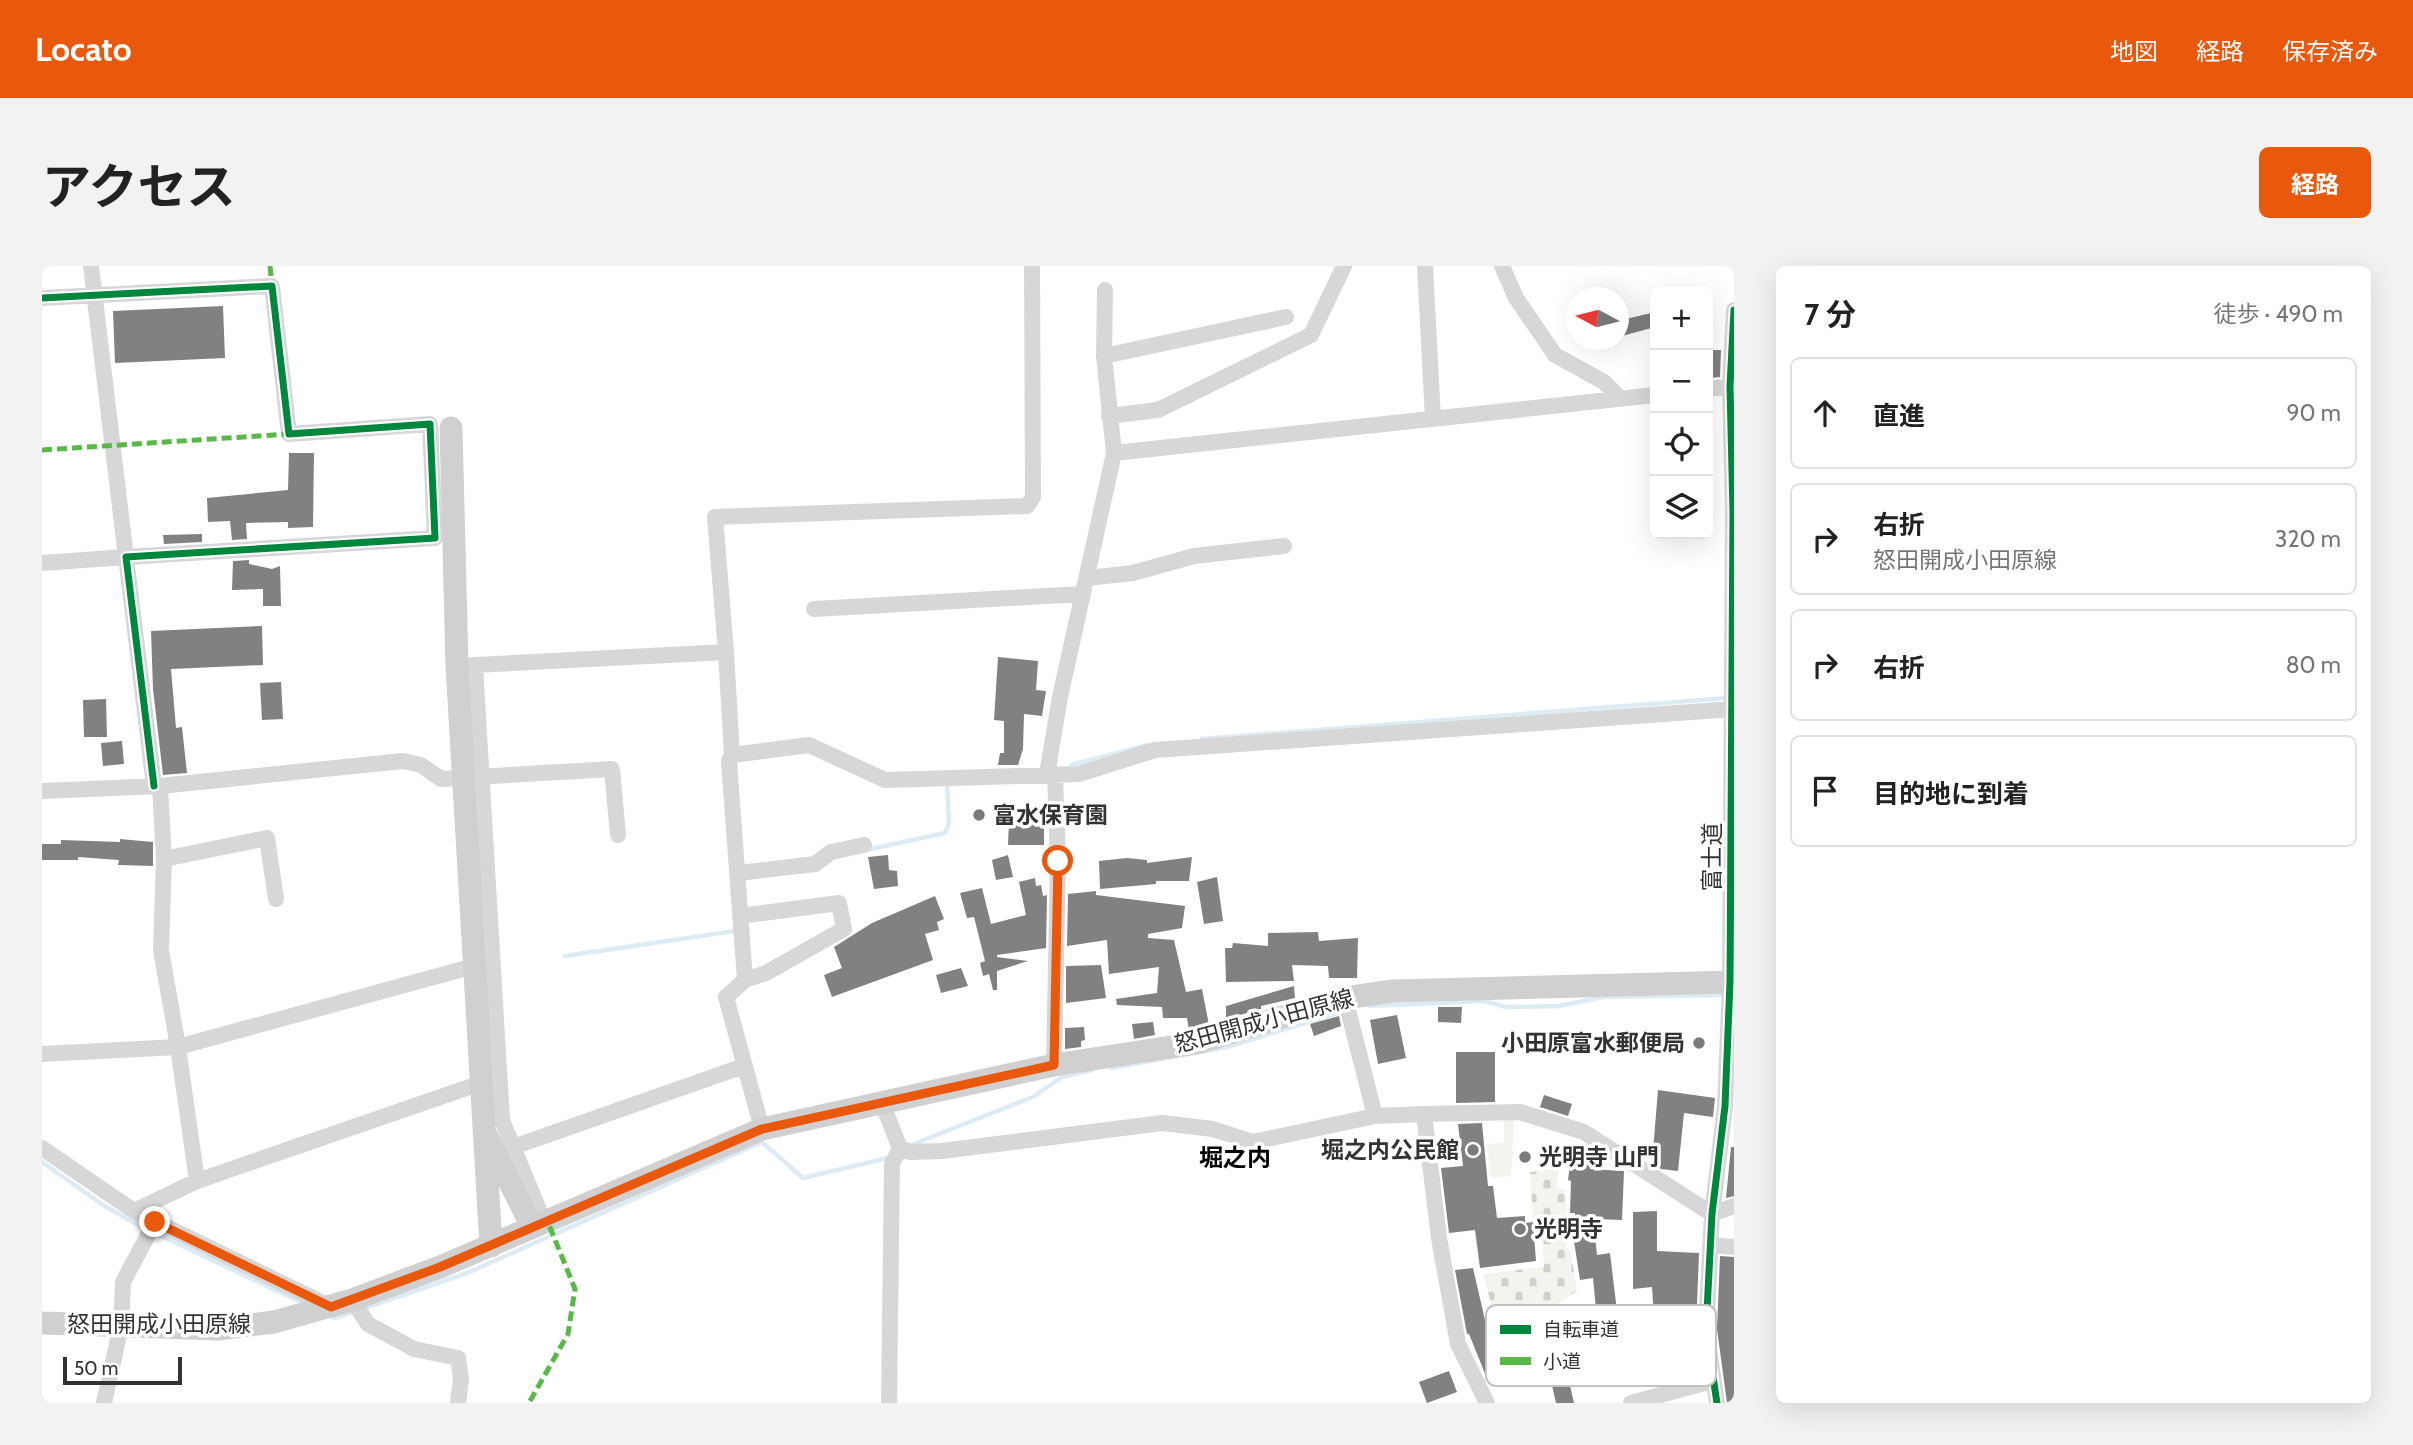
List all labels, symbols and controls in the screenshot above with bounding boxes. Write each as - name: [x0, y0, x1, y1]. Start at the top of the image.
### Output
- text: Locato: [35, 29, 131, 69]
- text: 地図: [2110, 37, 2158, 66]
- text: 経路: [2196, 37, 2244, 66]
- text: 保存済み: [2282, 37, 2378, 66]
- button: 経路: [2259, 147, 2371, 218]
- text: アクセス: [42, 157, 236, 216]
- north arrow: [1566, 287, 1629, 350]
- map controls: [1650, 287, 1713, 539]
- button: +: [1650, 287, 1713, 350]
- text: 7 分: [1804, 296, 1856, 333]
- text: 徒歩 · 490 m: [2213, 300, 2343, 328]
- button: −: [1650, 350, 1713, 413]
- icon: ahead: [1806, 394, 1844, 432]
- text: 90 m: [2287, 399, 2341, 427]
- text: 直進: [1873, 400, 1925, 432]
- button: locate: [1650, 413, 1713, 476]
- button: layers: [1650, 476, 1713, 539]
- text: 右折: [1873, 509, 1925, 541]
- icon: right: [1806, 520, 1844, 558]
- text: 320 m: [2275, 525, 2341, 553]
- text: 怒田開成小田原線: [1873, 546, 2057, 574]
- icon: right: [1806, 646, 1844, 684]
- text: 80 m: [2286, 651, 2341, 679]
- text: 右折: [1873, 652, 1925, 684]
- icon: arrive: [1806, 772, 1844, 810]
- text: 目的地に到着: [1873, 778, 2029, 810]
- place label: 富水保育園: [993, 801, 1108, 829]
- marker: 富水保育園: [971, 807, 987, 823]
- street label: 富士道: [1698, 823, 1726, 892]
- route start: [1042, 845, 1073, 876]
- street label: 怒田開成小田原線: [1172, 984, 1356, 1058]
- place label: 小田原富水郵便局: [1501, 1029, 1685, 1057]
- marker: 小田原富水郵便局: [1691, 1035, 1707, 1051]
- place label: 堀之内公民館: [1321, 1136, 1459, 1164]
- marker: 堀之内公民館: [1465, 1142, 1481, 1158]
- district label: 堀之内: [1199, 1143, 1271, 1172]
- place label: 光明寺 山門: [1539, 1143, 1659, 1171]
- marker: 光明寺 山門: [1517, 1149, 1533, 1165]
- route end: [139, 1206, 170, 1237]
- place label: 光明寺: [1534, 1215, 1603, 1243]
- marker: 光明寺: [1512, 1221, 1528, 1237]
- legend: [1486, 1305, 1716, 1386]
- street label: 怒田開成小田原線: [67, 1310, 251, 1338]
- text: 自転車道: [1543, 1318, 1619, 1341]
- text: 小道: [1543, 1350, 1581, 1373]
- scale bar: [63, 1354, 182, 1386]
- text: 50 m: [74, 1357, 118, 1380]

